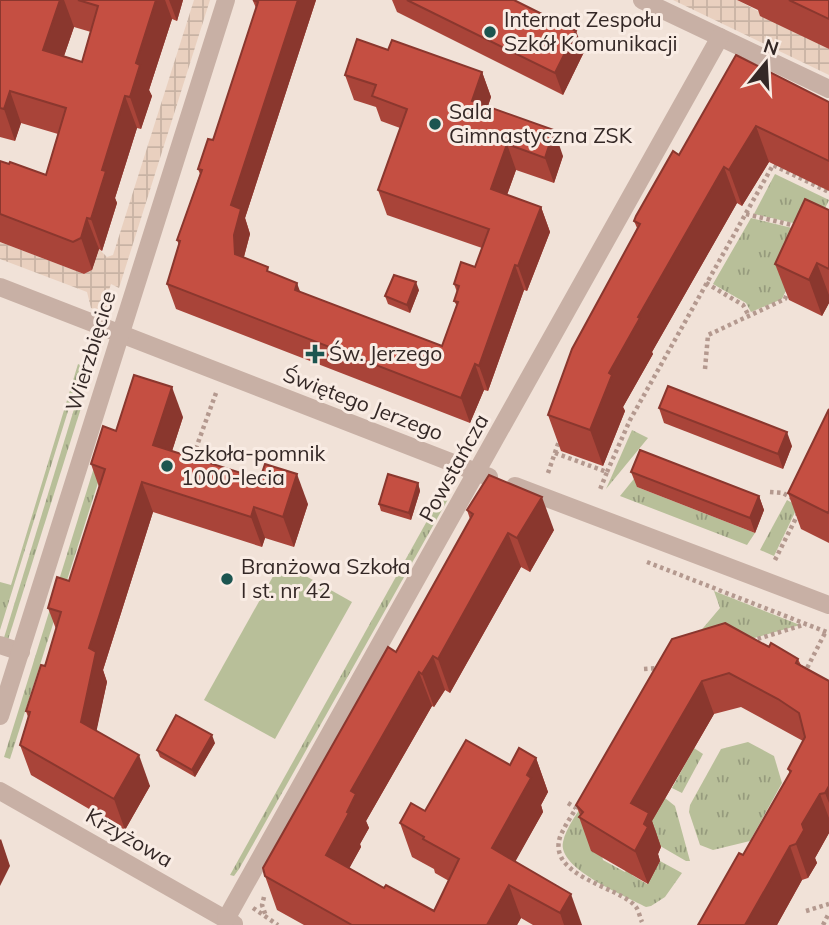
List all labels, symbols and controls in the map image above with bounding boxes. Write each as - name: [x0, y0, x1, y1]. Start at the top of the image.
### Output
- place label: Internat Zespołu Szkół Komunikacji: [504, 6, 678, 56]
- marker: Internat Zespołu Szkół Komunikacji: [482, 24, 498, 40]
- north arrow: [731, 28, 801, 98]
- text: N: [761, 33, 782, 60]
- place label: Sala Gimnastyczna ZSK: [449, 98, 633, 148]
- marker: Sala Gimnastyczna ZSK: [427, 116, 443, 132]
- street label: Wierzbięcice: [59, 287, 121, 414]
- place label: Św. Jerzego: [329, 340, 442, 366]
- marker: Św. Jerzego: [307, 346, 323, 362]
- street label: Świętego Jerzego: [280, 361, 447, 446]
- street label: Powstańcza: [413, 409, 493, 526]
- place label: Szkoła-pomnik 1000-lecia: [181, 440, 325, 490]
- marker: Szkoła-pomnik 1000-lecia: [159, 458, 175, 474]
- place label: Branżowa Szkoła I st. nr 42: [241, 553, 410, 603]
- marker: Branżowa Szkoła I st. nr 42: [219, 571, 235, 587]
- street label: Krzyżowa: [81, 802, 178, 872]

